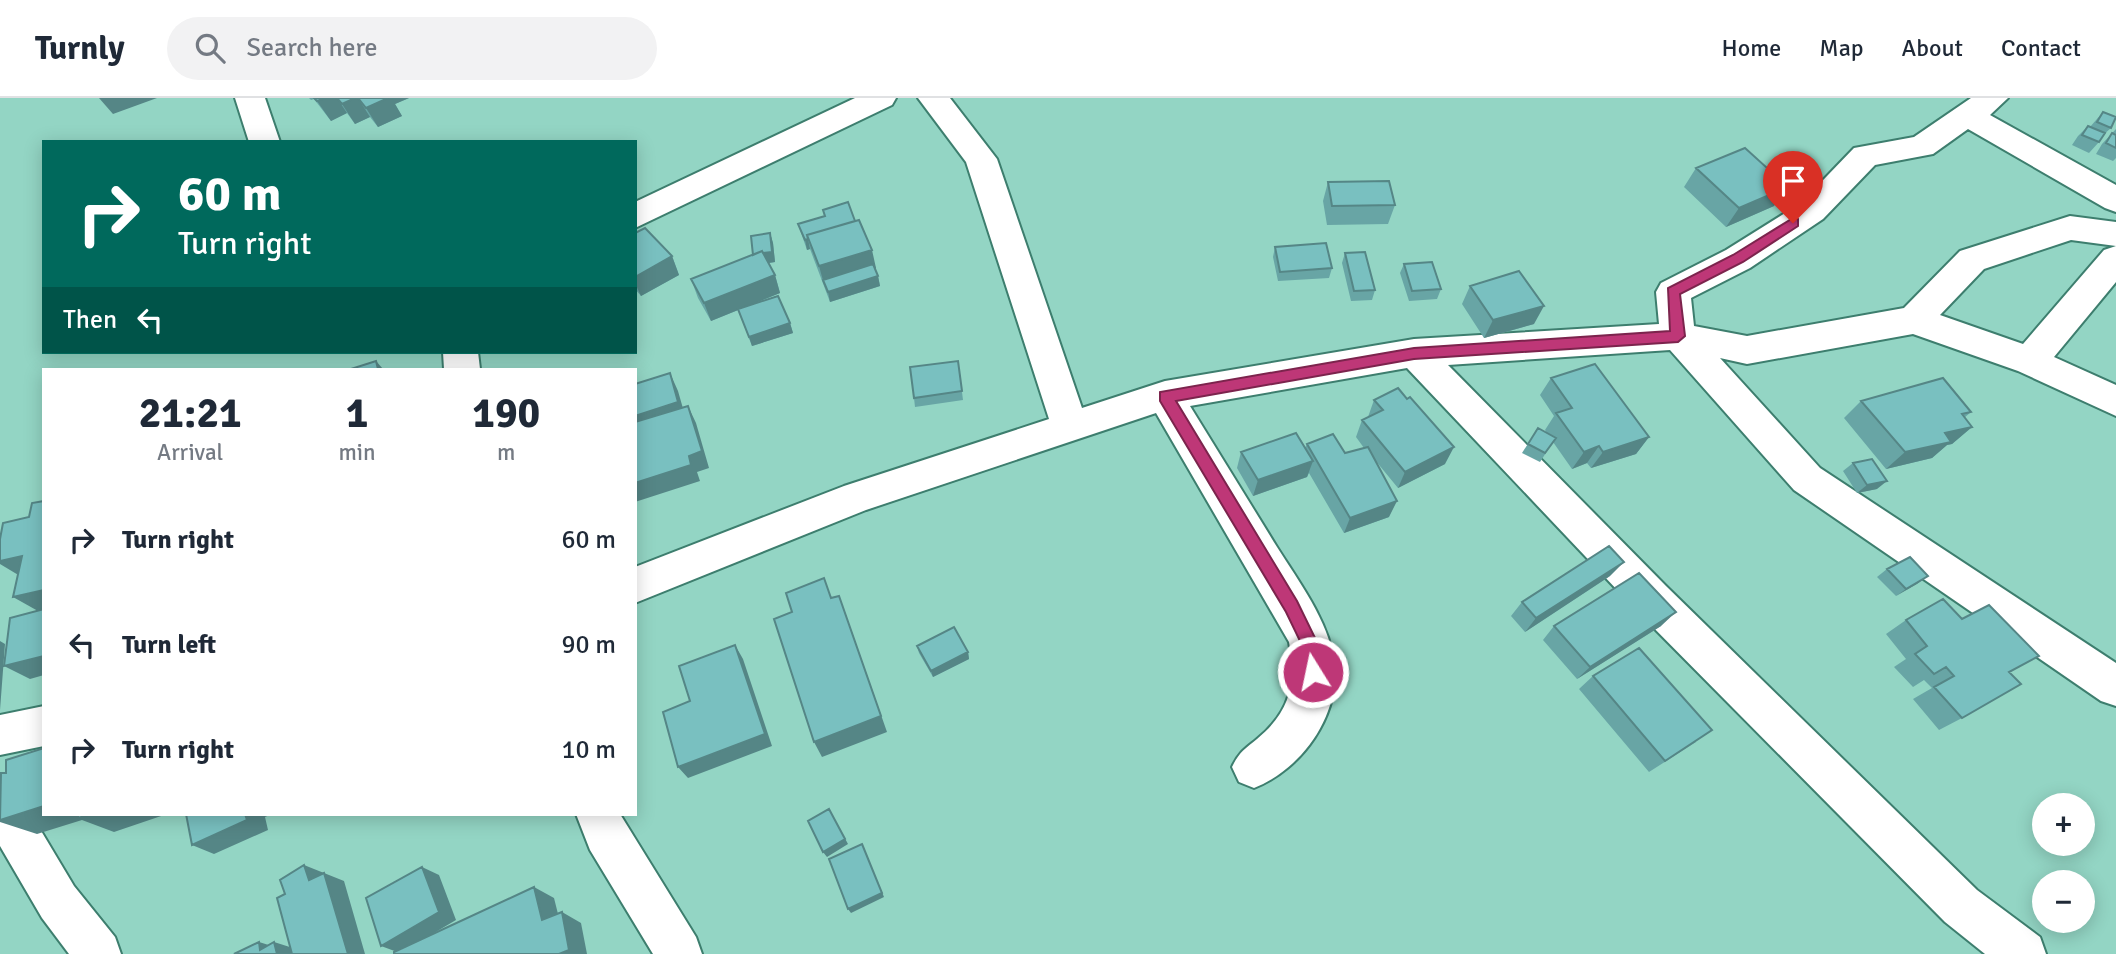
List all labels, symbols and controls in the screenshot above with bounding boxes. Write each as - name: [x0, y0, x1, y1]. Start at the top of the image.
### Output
- search box: [167, 17, 657, 80]
- text: Turnly: [35, 28, 125, 69]
- icon: search: [191, 29, 229, 67]
- text: Search here: [247, 32, 378, 64]
- text: Home: [1721, 33, 1781, 63]
- text: Map: [1819, 33, 1864, 63]
- text: About: [1902, 33, 1963, 63]
- text: Contact: [2001, 33, 2081, 63]
- pin: [1763, 151, 1823, 223]
- icon: arrive: [1774, 162, 1812, 200]
- text: 60 m: [178, 164, 281, 224]
- icon: right: [63, 168, 154, 259]
- text: Turn right: [178, 224, 311, 263]
- icon: left: [131, 301, 169, 339]
- text: Then: [63, 304, 117, 336]
- text: 21:21: [139, 388, 242, 439]
- text: 1: [346, 388, 368, 439]
- text: 190: [472, 388, 540, 439]
- text: Arrival: [157, 438, 223, 467]
- text: min: [338, 438, 376, 467]
- text: m: [497, 438, 515, 467]
- icon: right: [63, 521, 101, 559]
- text: Turn right: [122, 524, 234, 556]
- text: 60 m: [561, 524, 616, 556]
- icon: left: [63, 626, 101, 664]
- text: Turn left: [122, 629, 216, 661]
- text: 90 m: [561, 629, 616, 661]
- position arrow: [1276, 635, 1350, 709]
- icon: right: [63, 731, 101, 769]
- text: Turn right: [122, 734, 234, 766]
- text: 10 m: [561, 734, 616, 766]
- map controls: [2032, 793, 2095, 933]
- button: +: [2032, 793, 2095, 856]
- button: −: [2032, 870, 2095, 933]

